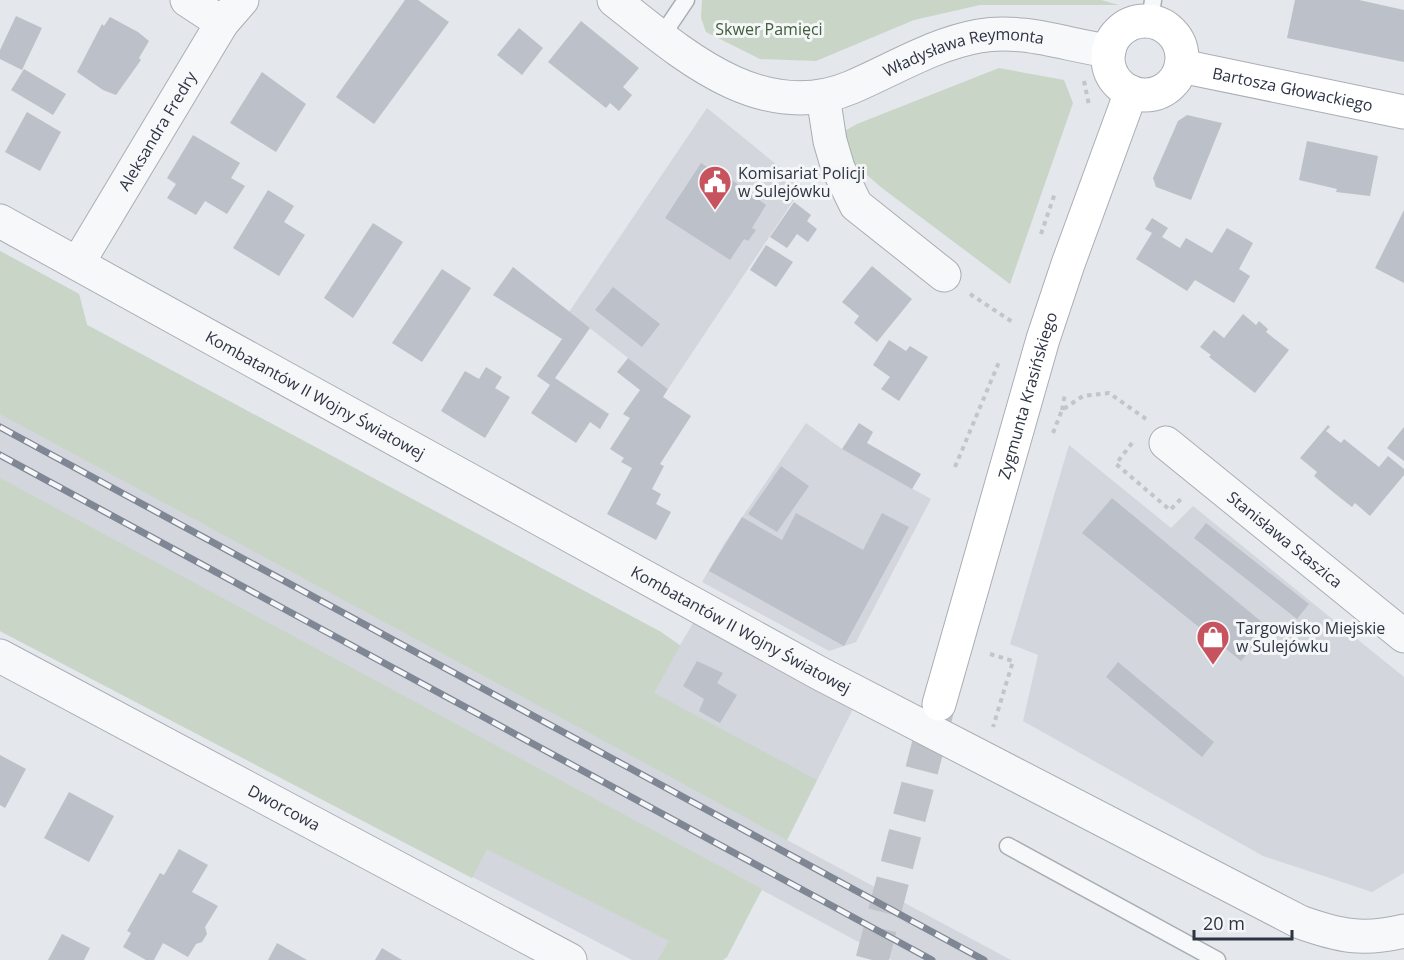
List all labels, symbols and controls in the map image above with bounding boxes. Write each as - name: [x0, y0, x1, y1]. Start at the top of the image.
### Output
- park label: Skwer Pamięci: [715, 18, 823, 40]
- street label: Władysława Reymonta: [879, 23, 1046, 82]
- street label: Bartosza Głowackiego: [1210, 62, 1375, 116]
- street label: Aleksandra Fredry: [113, 66, 202, 195]
- place label: Komisariat Policji w Sulejówku: [738, 162, 865, 202]
- public building icon: Komisariat Policji w Sulejówku: [697, 164, 733, 211]
- street label: Zygmunta Krasińskiego: [993, 309, 1062, 482]
- street label: Kombatantów II Wojny Światowej: [201, 325, 429, 464]
- street label: Stanisława Staszica: [1223, 486, 1347, 593]
- street label: Kombatantów II Wojny Światowej: [627, 560, 855, 699]
- place label: Targowisko Miejskie w Sulejówku: [1236, 617, 1385, 657]
- shop icon: Targowisko Miejskie w Sulejówku: [1195, 619, 1231, 666]
- street label: Dworcowa: [244, 779, 324, 836]
- scale bar: [1194, 903, 1292, 941]
- text: 20 m: [1203, 911, 1245, 935]

